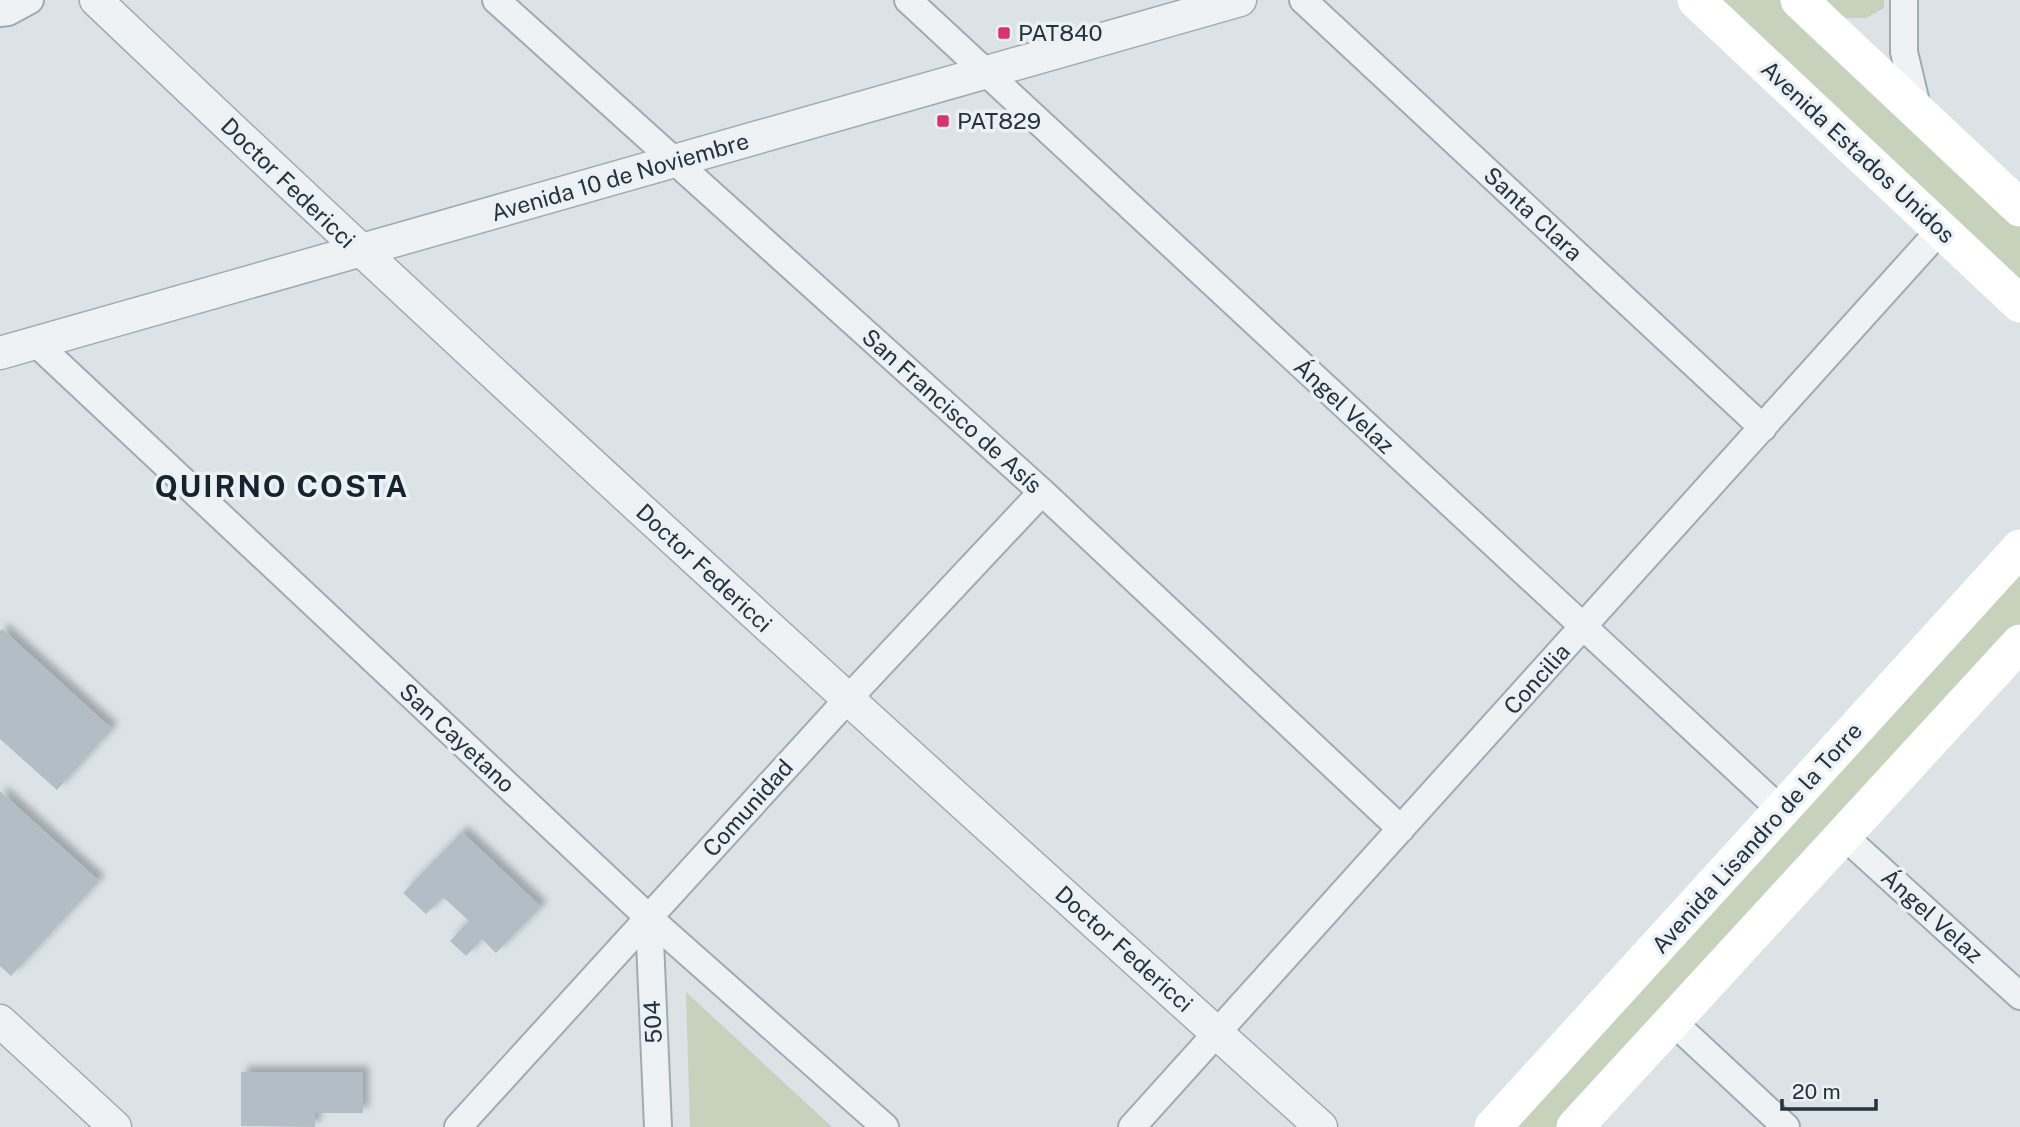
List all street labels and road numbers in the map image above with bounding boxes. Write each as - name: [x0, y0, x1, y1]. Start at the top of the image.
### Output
- street label: Avenida Estados Unidos: [1756, 55, 1961, 248]
- street label: Doctor Federicci: [216, 112, 361, 253]
- street label: Avenida 10 de Noviembre: [488, 127, 752, 226]
- street label: Santa Clara: [1479, 161, 1588, 266]
- street label: San Francisco de Asís: [857, 323, 1048, 498]
- street label: Ángel Velaz: [1289, 353, 1400, 459]
- street label: Doctor Federicci: [631, 498, 778, 637]
- street label: Concilia: [1498, 638, 1575, 719]
- street label: San Cayetano: [394, 678, 520, 798]
- street label: Avenida Lisandro de la Torre: [1646, 717, 1867, 959]
- street label: Comunidad: [697, 754, 798, 862]
- street label: Ángel Velaz: [1876, 863, 1988, 968]
- street label: Doctor Federicci: [1050, 880, 1199, 1017]
- street label: 504: [638, 1000, 667, 1044]

